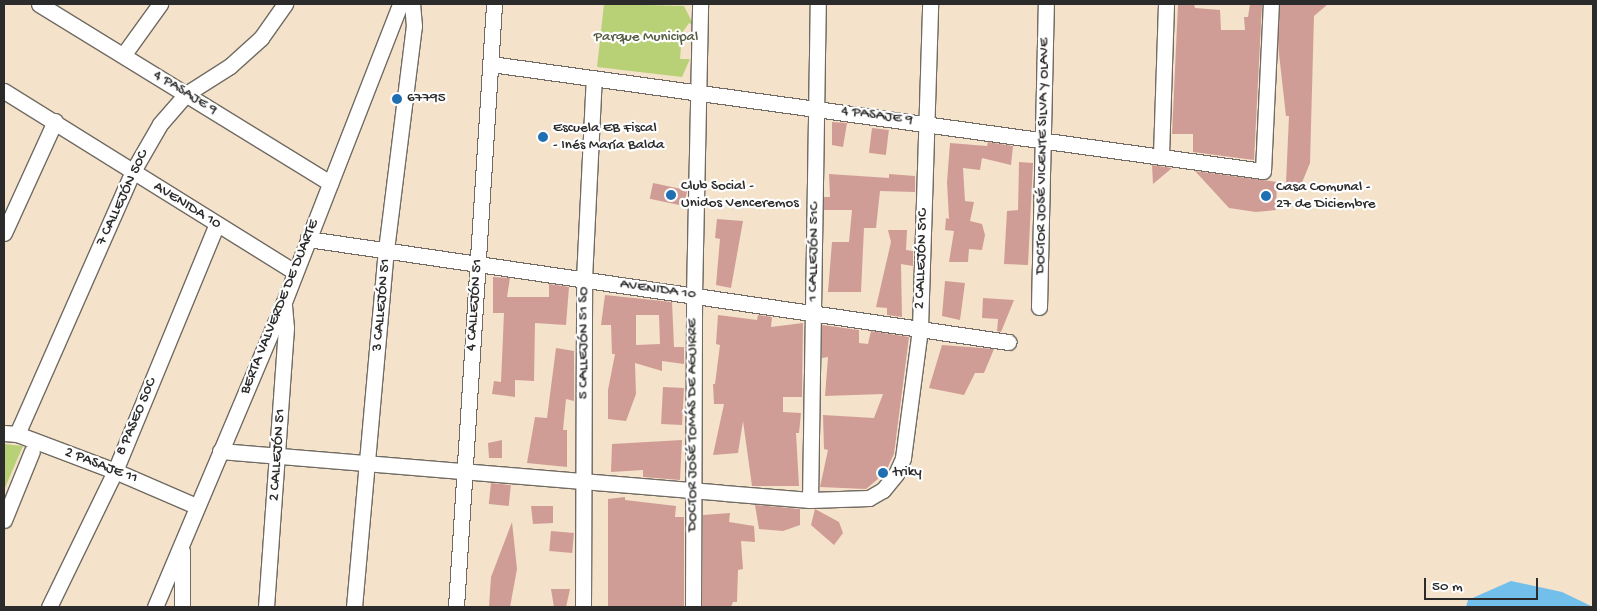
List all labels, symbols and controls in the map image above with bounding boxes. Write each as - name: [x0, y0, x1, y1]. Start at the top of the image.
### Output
- park label: Parque Municipal: [594, 29, 698, 47]
- street label: DOCTOR JOSÉ VICENTE SILVA Y OLAVE: [1032, 38, 1054, 274]
- street label: 4 PASAJE 9: [150, 66, 220, 120]
- place label: 67795: [407, 90, 446, 108]
- marker: 67795: [391, 93, 403, 105]
- street label: 4 PASAJE 9: [840, 102, 914, 130]
- place label: Escuela EB Fiscal - Inés María Balda: [553, 119, 664, 154]
- marker: Escuela EB Fiscal - Inés María Balda: [537, 131, 549, 143]
- street label: 7 CALLEJÓN 50C: [93, 147, 153, 249]
- place label: Club Social - Unidos Venceremos: [681, 177, 799, 212]
- street label: AVENIDA 10: [150, 178, 224, 234]
- place label: Casa Comunal - 27 de Diciembre: [1276, 178, 1376, 213]
- marker: Club Social - Unidos Venceremos: [665, 189, 677, 201]
- marker: Casa Comunal - 27 de Diciembre: [1260, 190, 1272, 202]
- street label: 1 CALLEJÓN 51C: [804, 202, 824, 302]
- street label: 2 CALLEJÓN 51C: [911, 208, 933, 310]
- street label: BERTA VALVERDE DE DUARTE: [237, 217, 323, 397]
- street label: 3 CALLEJÓN 51: [369, 258, 395, 352]
- street label: 4 CALLEJÓN 51: [463, 258, 487, 352]
- street label: AVENIDA 10: [619, 276, 697, 304]
- street label: 5 CALLEJÓN 51 SO: [575, 287, 593, 399]
- street label: DOCTOR JOSÉ TOMÁS DE AGUIRRE: [684, 319, 702, 531]
- street label: 8 PASEO 50C: [113, 376, 161, 458]
- street label: 2 CALLEJÓN 51: [266, 408, 290, 502]
- street label: 2 PASAJE 11: [62, 444, 140, 488]
- place label: triky: [893, 464, 922, 482]
- marker: triky: [877, 467, 889, 479]
- scale bar: [1427, 568, 1541, 600]
- text: 50 m: [1432, 578, 1463, 596]

